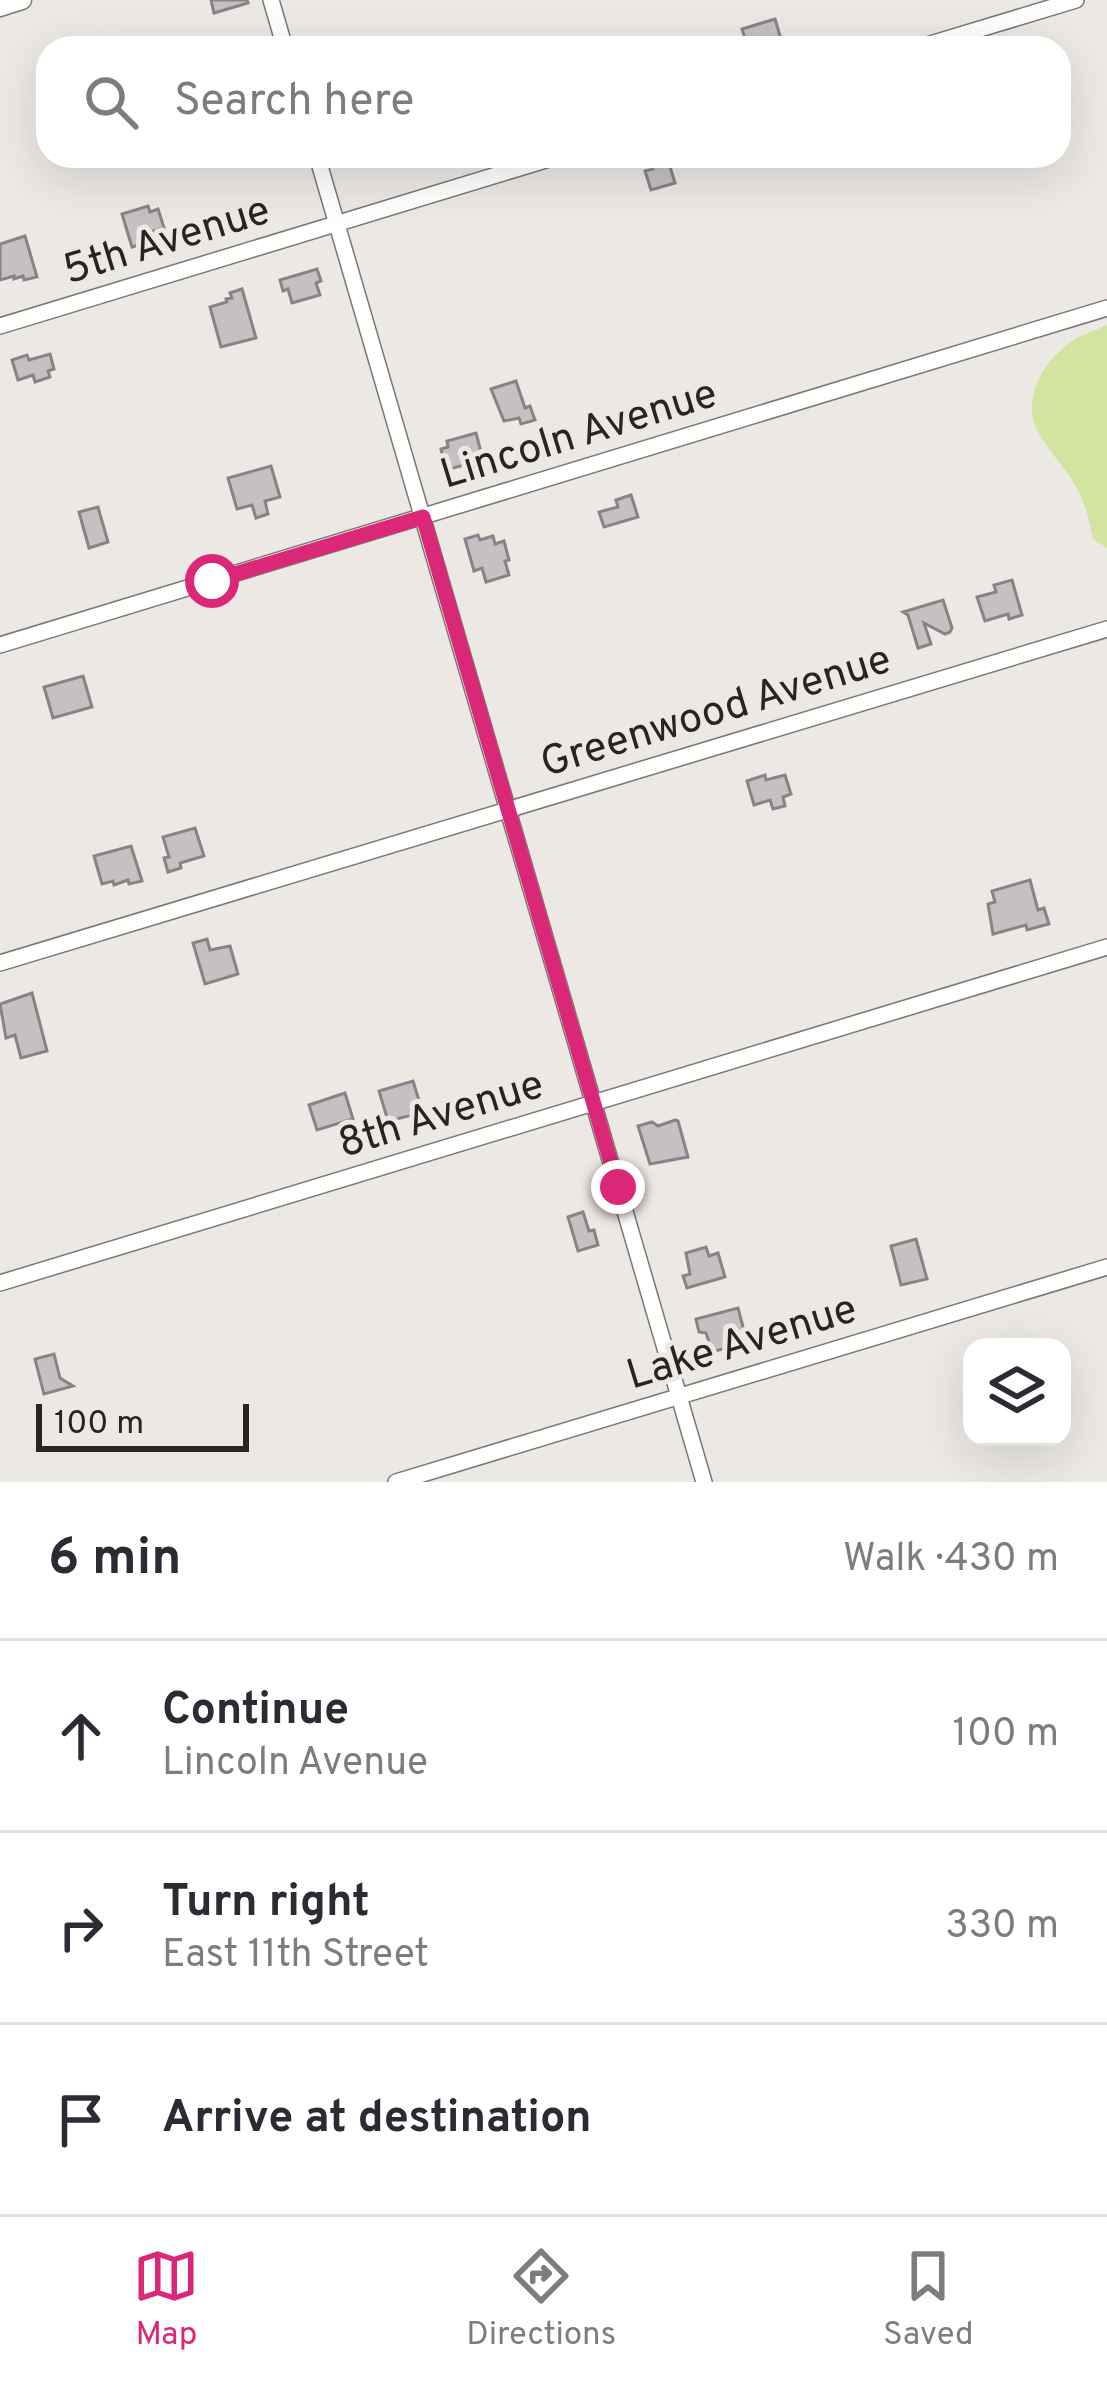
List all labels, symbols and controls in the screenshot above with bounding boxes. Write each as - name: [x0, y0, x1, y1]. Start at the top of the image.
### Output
- search box: [36, 36, 1071, 168]
- icon: search: [78, 69, 144, 135]
- text: Search here: [174, 74, 414, 131]
- street label: 5th Avenue: [58, 186, 277, 299]
- street label: Lincoln Avenue: [435, 369, 724, 504]
- route start: [185, 554, 239, 608]
- street label: Greenwood Avenue: [535, 635, 898, 792]
- street label: 8th Avenue: [332, 1060, 551, 1173]
- route end: [591, 1160, 645, 1214]
- street label: Lake Avenue: [621, 1284, 864, 1404]
- map controls: [963, 1338, 1071, 1446]
- button: layers: [963, 1338, 1071, 1446]
- scale bar: [36, 1398, 249, 1451]
- text: 100 m: [54, 1404, 144, 1446]
- text: 6 min: [48, 1528, 181, 1593]
- text: Walk · 430 m: [843, 1536, 1059, 1585]
- text: Continue: [162, 1683, 349, 1740]
- icon: ahead: [48, 1703, 114, 1769]
- text: 100 m: [952, 1711, 1059, 1760]
- text: Lincoln Avenue: [162, 1740, 428, 1789]
- text: Turn right: [162, 1875, 370, 1932]
- icon: right: [48, 1895, 114, 1961]
- text: 330 m: [945, 1903, 1059, 1952]
- text: East 11th Street: [162, 1932, 429, 1981]
- icon: arrive: [48, 2087, 114, 2153]
- text: Arrive at destination: [162, 2091, 592, 2148]
- tab: Map: [133, 2243, 199, 2357]
- tab: Directions: [466, 2243, 616, 2357]
- tab: Saved: [883, 2243, 974, 2357]

